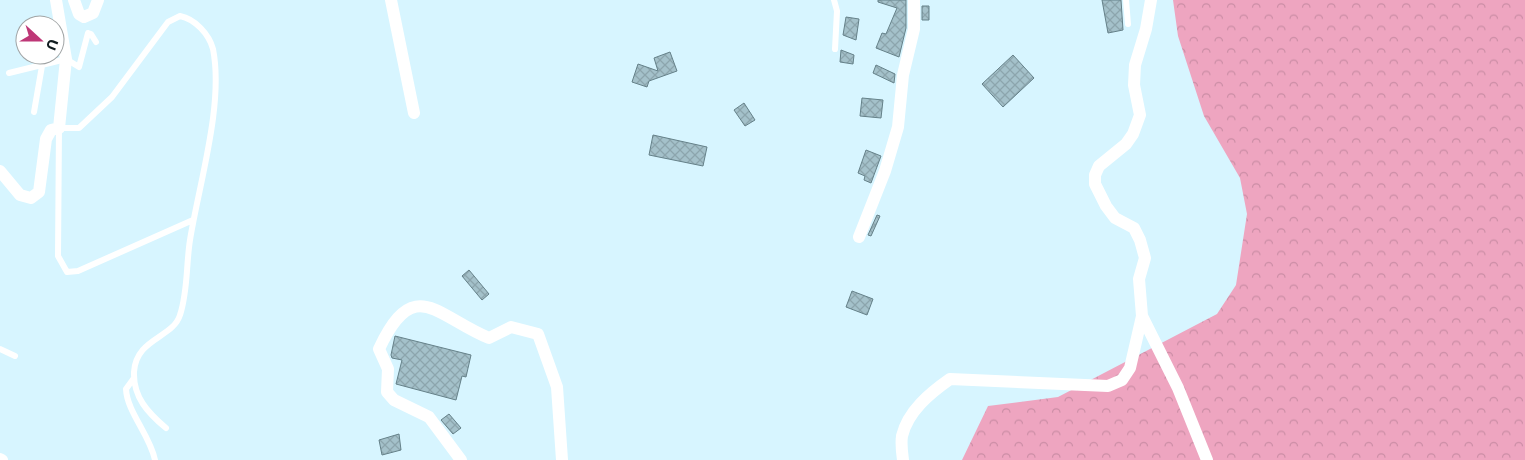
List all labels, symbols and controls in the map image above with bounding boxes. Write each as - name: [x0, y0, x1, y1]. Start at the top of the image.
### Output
- north arrow: [15, 15, 65, 65]
- text: U: [42, 36, 63, 53]

